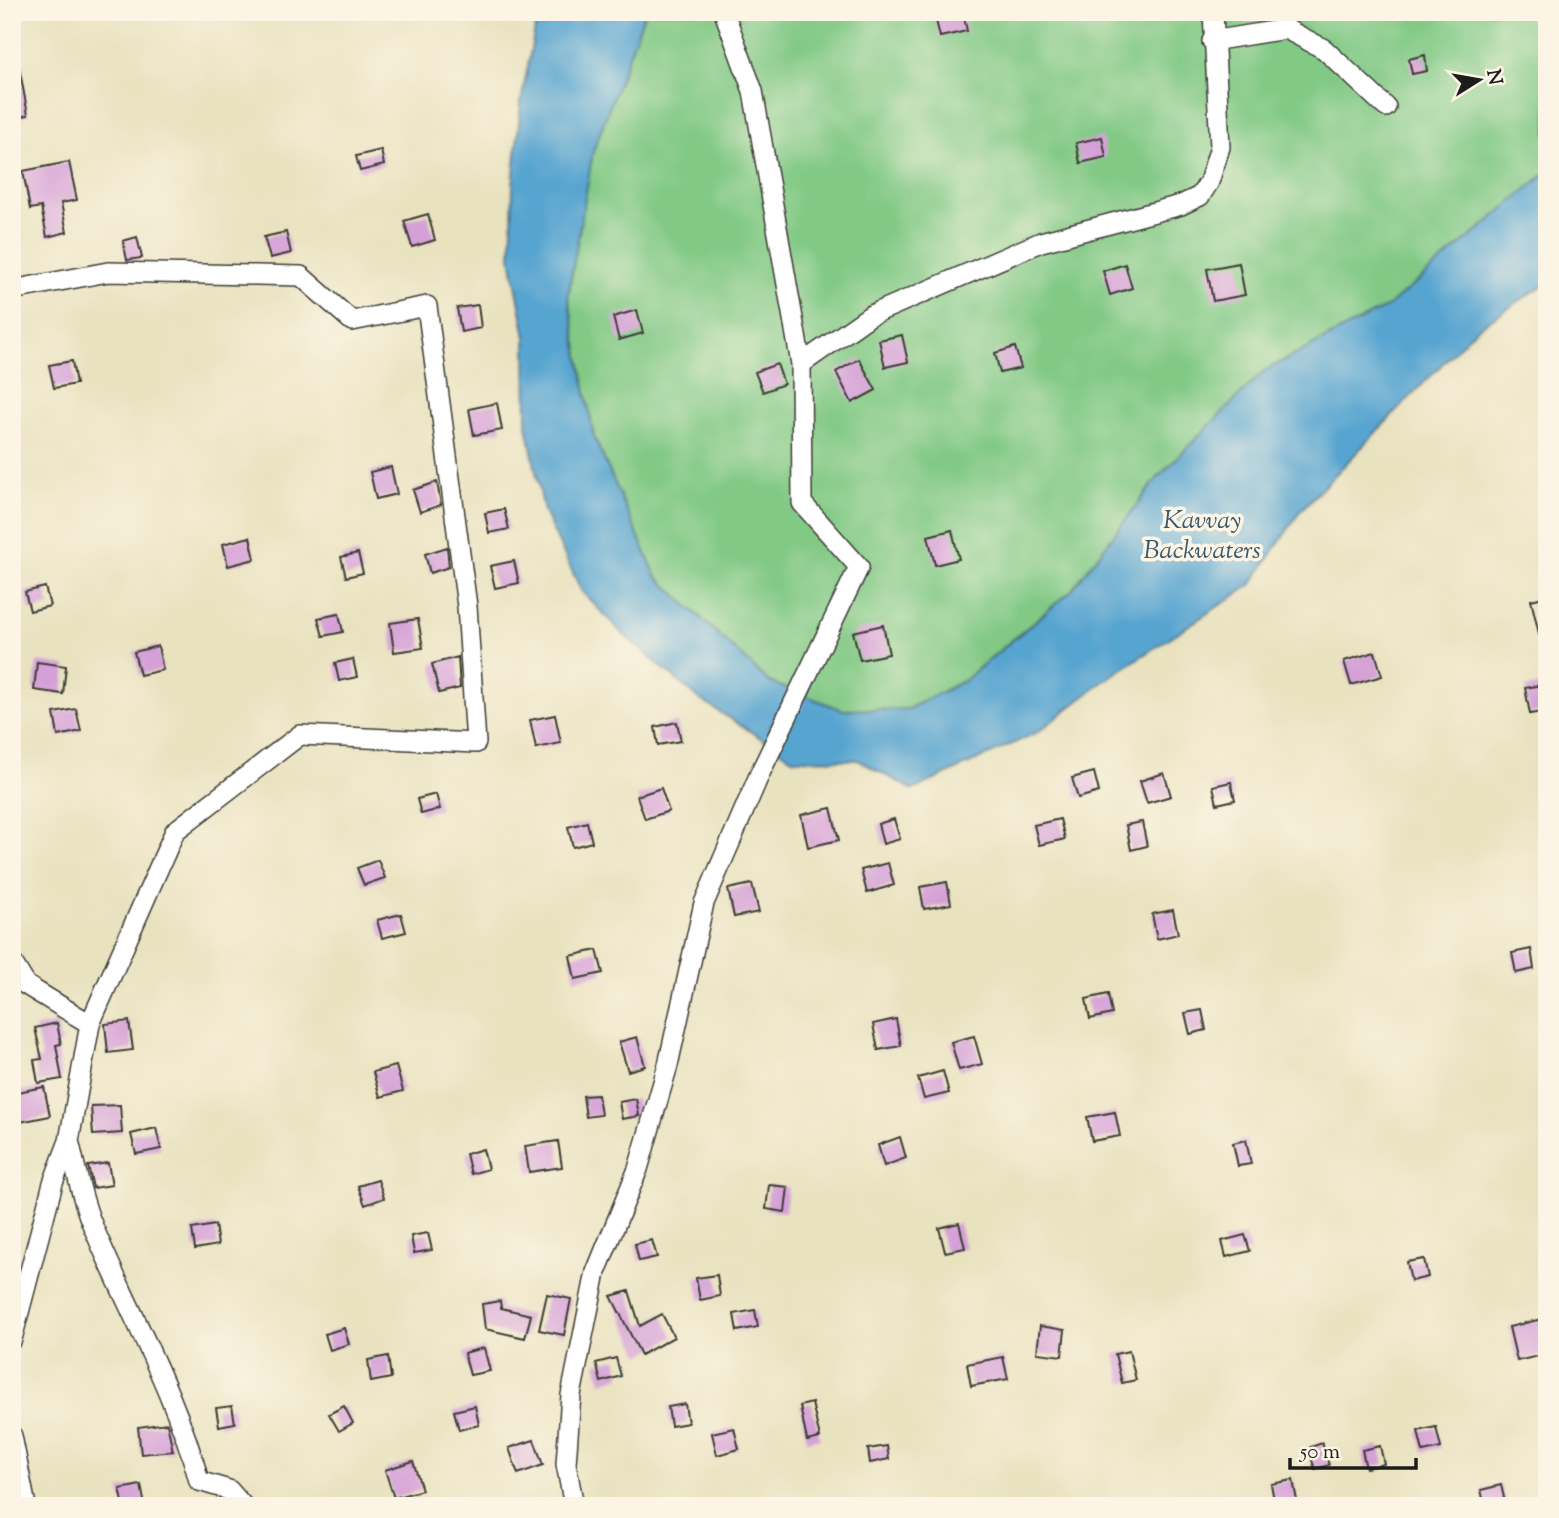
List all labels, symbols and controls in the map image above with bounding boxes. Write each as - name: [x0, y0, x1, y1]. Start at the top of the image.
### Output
- north arrow: [1444, 46, 1514, 116]
- text: N: [1479, 67, 1508, 87]
- water label: Kavvay Backwaters: [1143, 503, 1261, 570]
- scale bar: [1290, 1427, 1416, 1471]
- text: 50 m: [1299, 1438, 1340, 1468]

